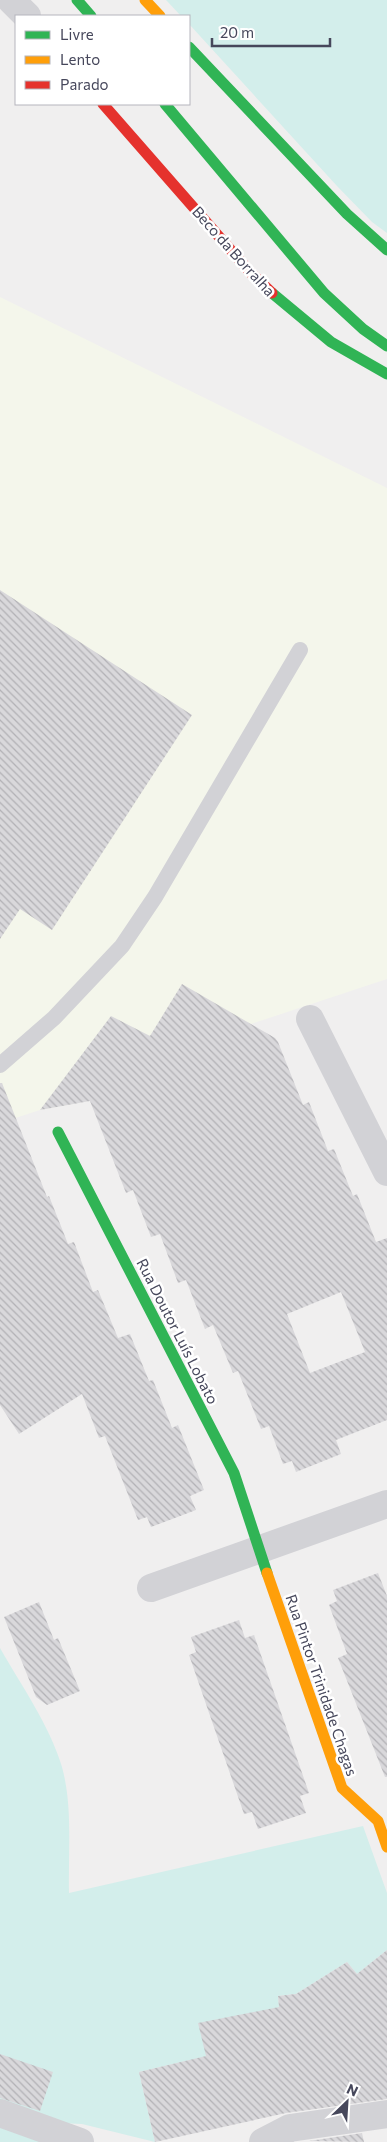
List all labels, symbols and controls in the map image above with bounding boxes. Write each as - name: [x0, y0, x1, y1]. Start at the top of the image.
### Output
- legend: [15, 15, 190, 105]
- scale bar: [212, 15, 330, 47]
- text: 20 m: [220, 23, 254, 41]
- text: Livre: [60, 25, 94, 43]
- text: Lento: [60, 50, 100, 68]
- text: Parado: [60, 75, 109, 93]
- street label: Beco da Borralha: [189, 202, 279, 300]
- street label: Rua Doutor Luís Lobato: [133, 1255, 223, 1407]
- street label: Rua Pintor Trinidade Chagas: [282, 1592, 362, 1778]
- north arrow: [322, 2077, 372, 2127]
- text: N: [344, 2080, 361, 2100]

